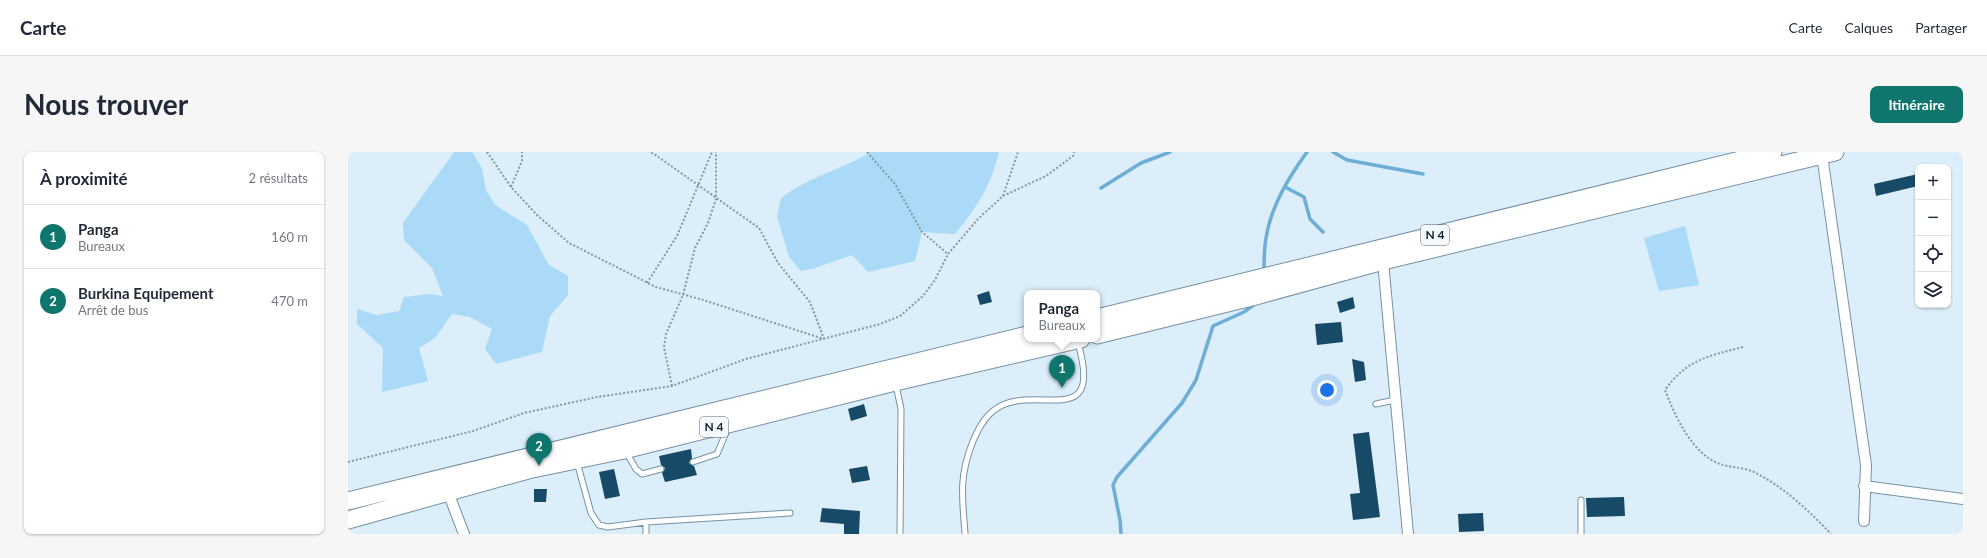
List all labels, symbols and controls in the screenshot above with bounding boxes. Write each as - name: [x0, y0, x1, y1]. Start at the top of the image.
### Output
- text: Carte: [20, 16, 66, 39]
- text: Carte: [1789, 19, 1822, 36]
- text: Calques: [1844, 19, 1893, 36]
- text: Partager: [1915, 19, 1967, 36]
- button: Itinéraire: [1870, 86, 1963, 123]
- text: Nous trouver: [24, 87, 188, 121]
- map controls: [1915, 164, 1951, 308]
- button: +: [1915, 164, 1951, 200]
- text: À proximité: [40, 168, 128, 189]
- text: 2 résultats: [249, 170, 308, 186]
- button: −: [1915, 200, 1951, 236]
- text: Panga: [78, 220, 119, 238]
- road number: N 4: [1421, 225, 1449, 245]
- text: 1: [49, 229, 57, 245]
- text: 160 m: [271, 229, 308, 245]
- button: locate: [1915, 236, 1951, 272]
- text: Bureaux: [78, 238, 125, 254]
- button: layers: [1915, 272, 1951, 308]
- text: Burkina Equipement: [78, 284, 214, 302]
- popup: [1024, 290, 1100, 342]
- text: 2: [49, 293, 57, 309]
- text: 470 m: [271, 293, 308, 309]
- text: Panga: [1038, 299, 1079, 317]
- text: Arrêt de bus: [78, 302, 148, 318]
- text: Bureaux: [1038, 317, 1086, 333]
- pin: 1: [1049, 355, 1075, 388]
- your location: [1317, 380, 1337, 400]
- road number: N 4: [700, 417, 728, 437]
- pin: 2: [526, 433, 552, 466]

